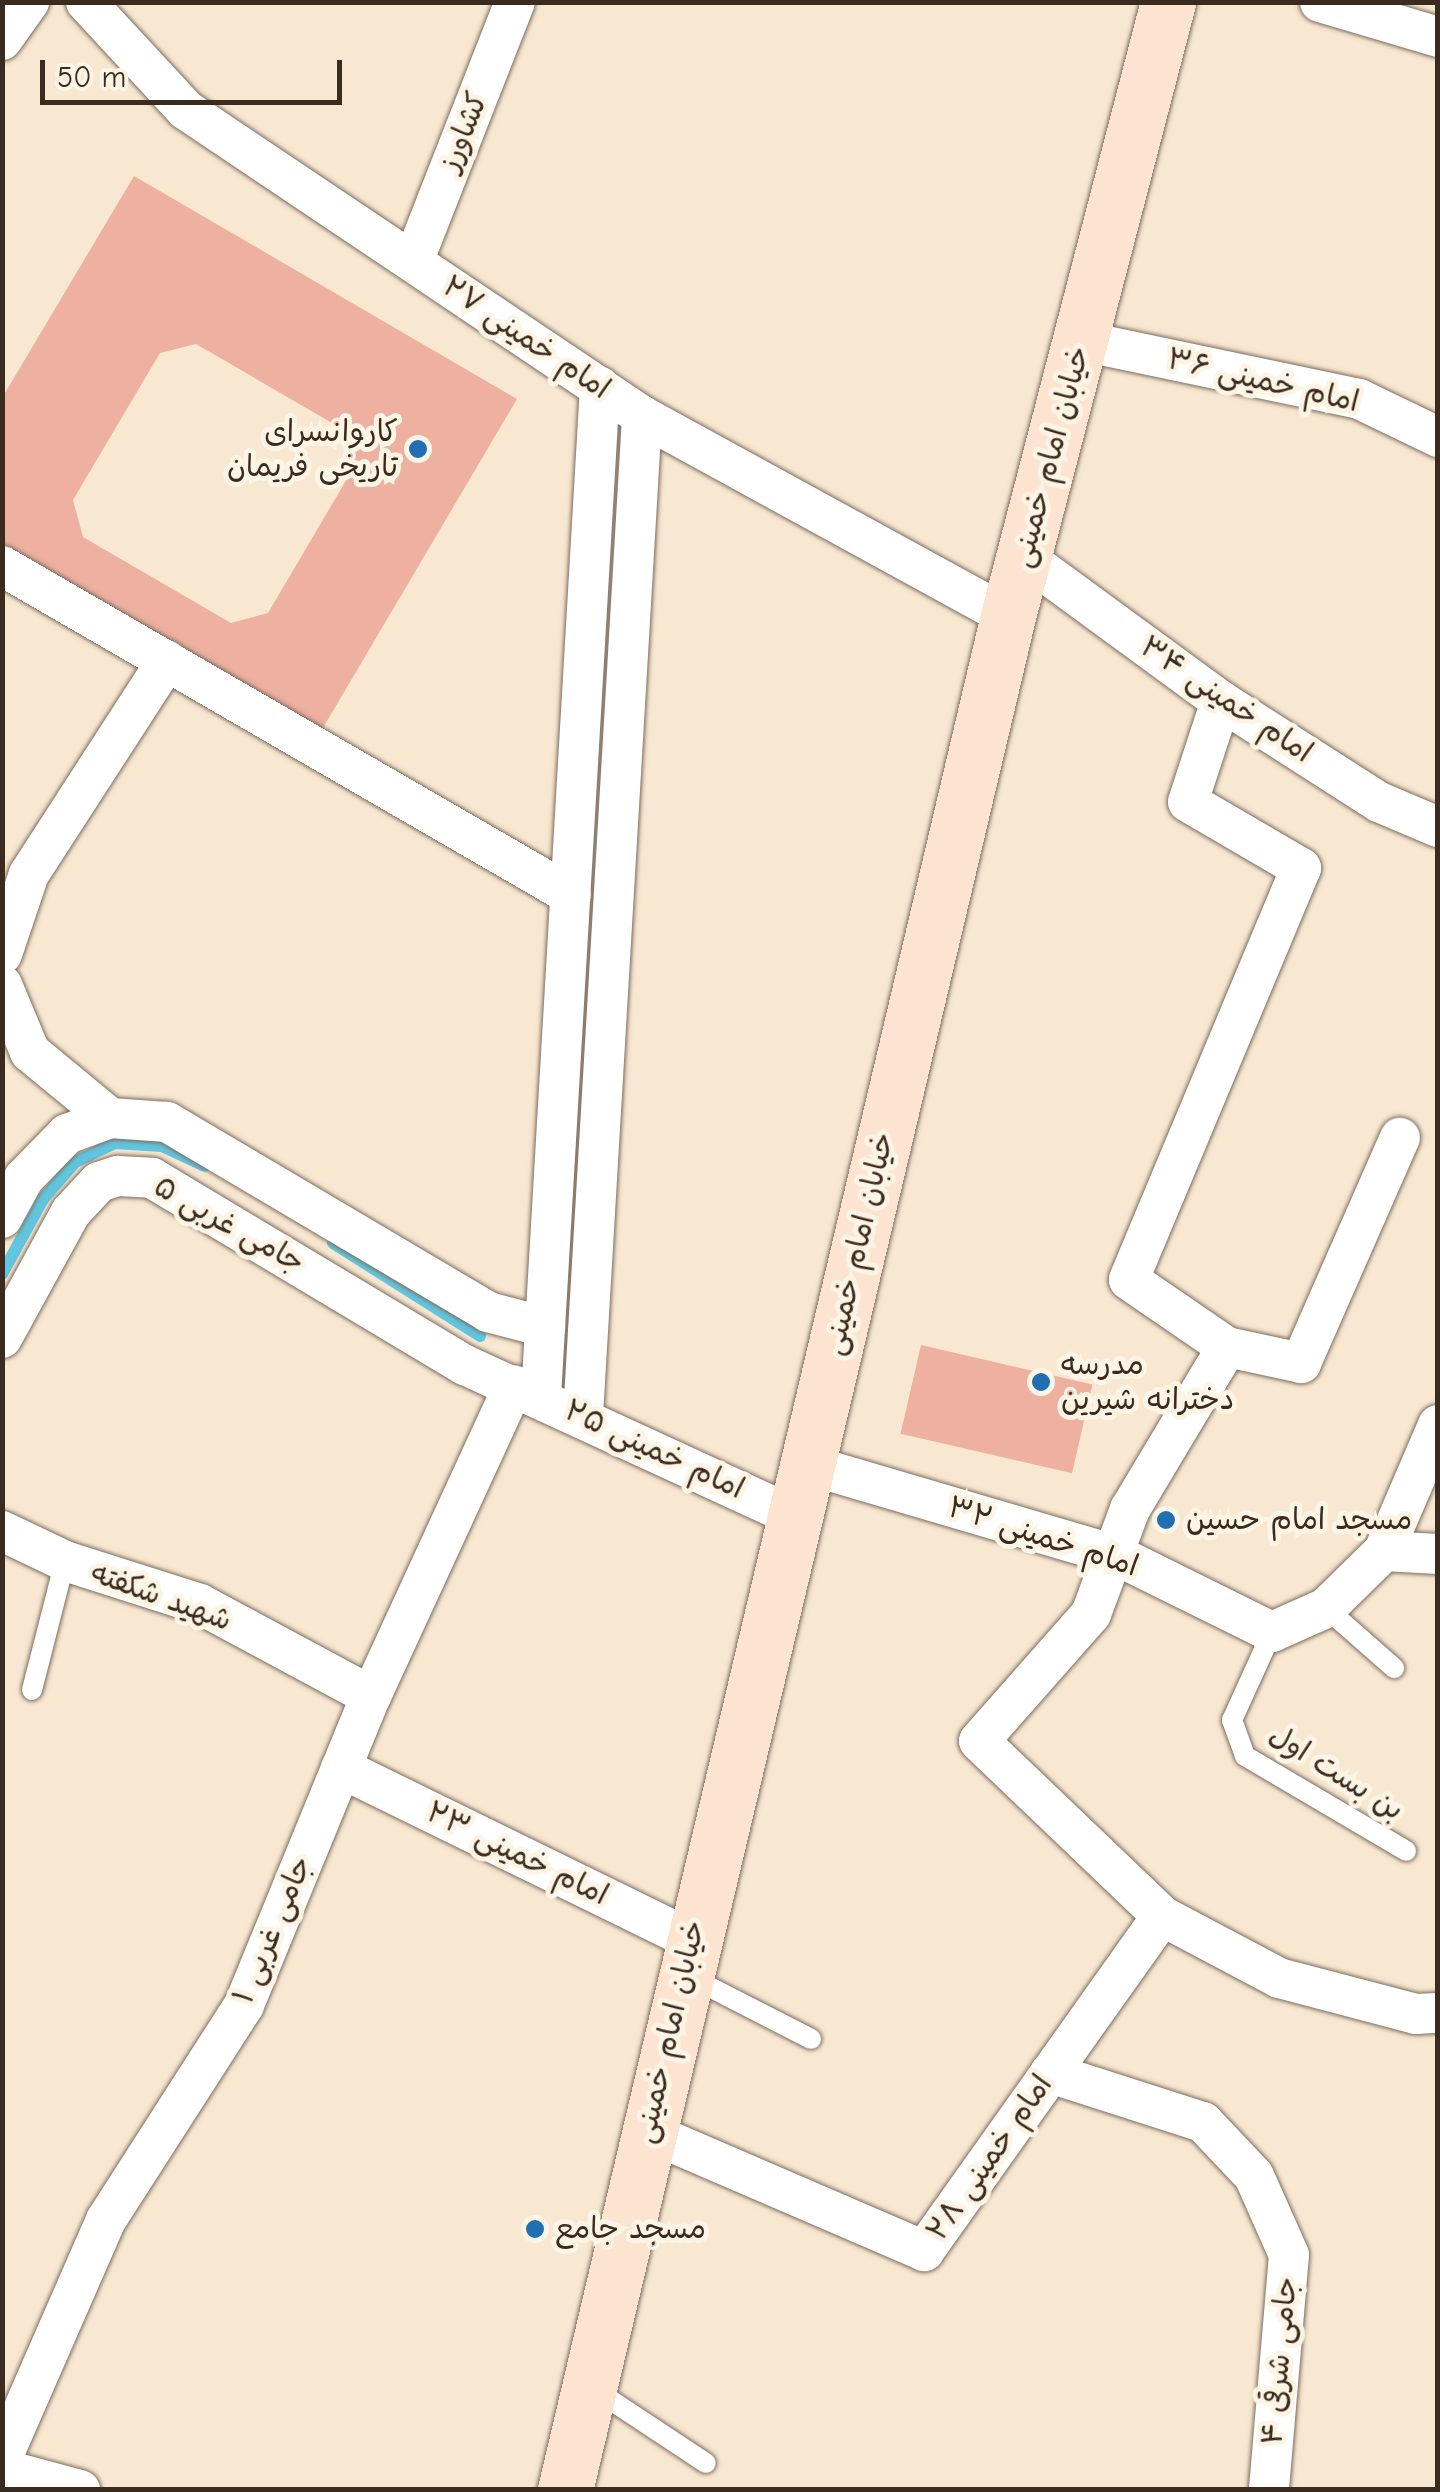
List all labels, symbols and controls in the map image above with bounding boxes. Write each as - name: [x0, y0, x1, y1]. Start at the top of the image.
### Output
- scale bar: [45, 40, 348, 102]
- text: 50 m: [57, 60, 126, 95]
- street label: کشاورز: [432, 87, 496, 177]
- street label: امام خمینی ۲۷: [435, 269, 617, 407]
- street label: امام خمینی ۳۶: [1163, 341, 1363, 421]
- street label: خیابان امام خمینی: [1004, 343, 1098, 571]
- place label: کاروانسرای تاریخی فریمان: [227, 414, 398, 484]
- marker: کاروانسرای تاریخی فریمان: [407, 438, 429, 460]
- street label: امام خمینی ۳۴: [1133, 629, 1319, 771]
- street label: خیابان امام خمینی: [816, 1129, 902, 1359]
- street label: جامی غربی ۵: [147, 1169, 311, 1281]
- place label: مدرسه دخترانه شیرین: [1061, 1347, 1234, 1418]
- marker: مدرسه دخترانه شیرین: [1030, 1371, 1052, 1393]
- street label: امام خمینی ۲۵: [558, 1393, 750, 1507]
- street label: امام خمینی ۳۲: [943, 1489, 1143, 1585]
- place label: مسجد امام حسین: [1186, 1502, 1412, 1538]
- marker: مسجد امام حسین: [1155, 1509, 1177, 1531]
- street label: شهید شکفته: [86, 1555, 236, 1639]
- street label: بن بست اول: [1262, 1717, 1410, 1829]
- street label: امام خمینی ۲۳: [420, 1794, 614, 1914]
- street label: جامی غربی ۱: [226, 1851, 320, 2009]
- street label: خیابان امام خمینی: [627, 1917, 713, 2147]
- street label: امام خمینی ۲۸: [919, 2068, 1061, 2248]
- place label: مسجد جامع: [555, 2211, 706, 2247]
- marker: مسجد جامع: [524, 2218, 546, 2240]
- street label: جامی شرقی ۴: [1255, 2276, 1305, 2446]

